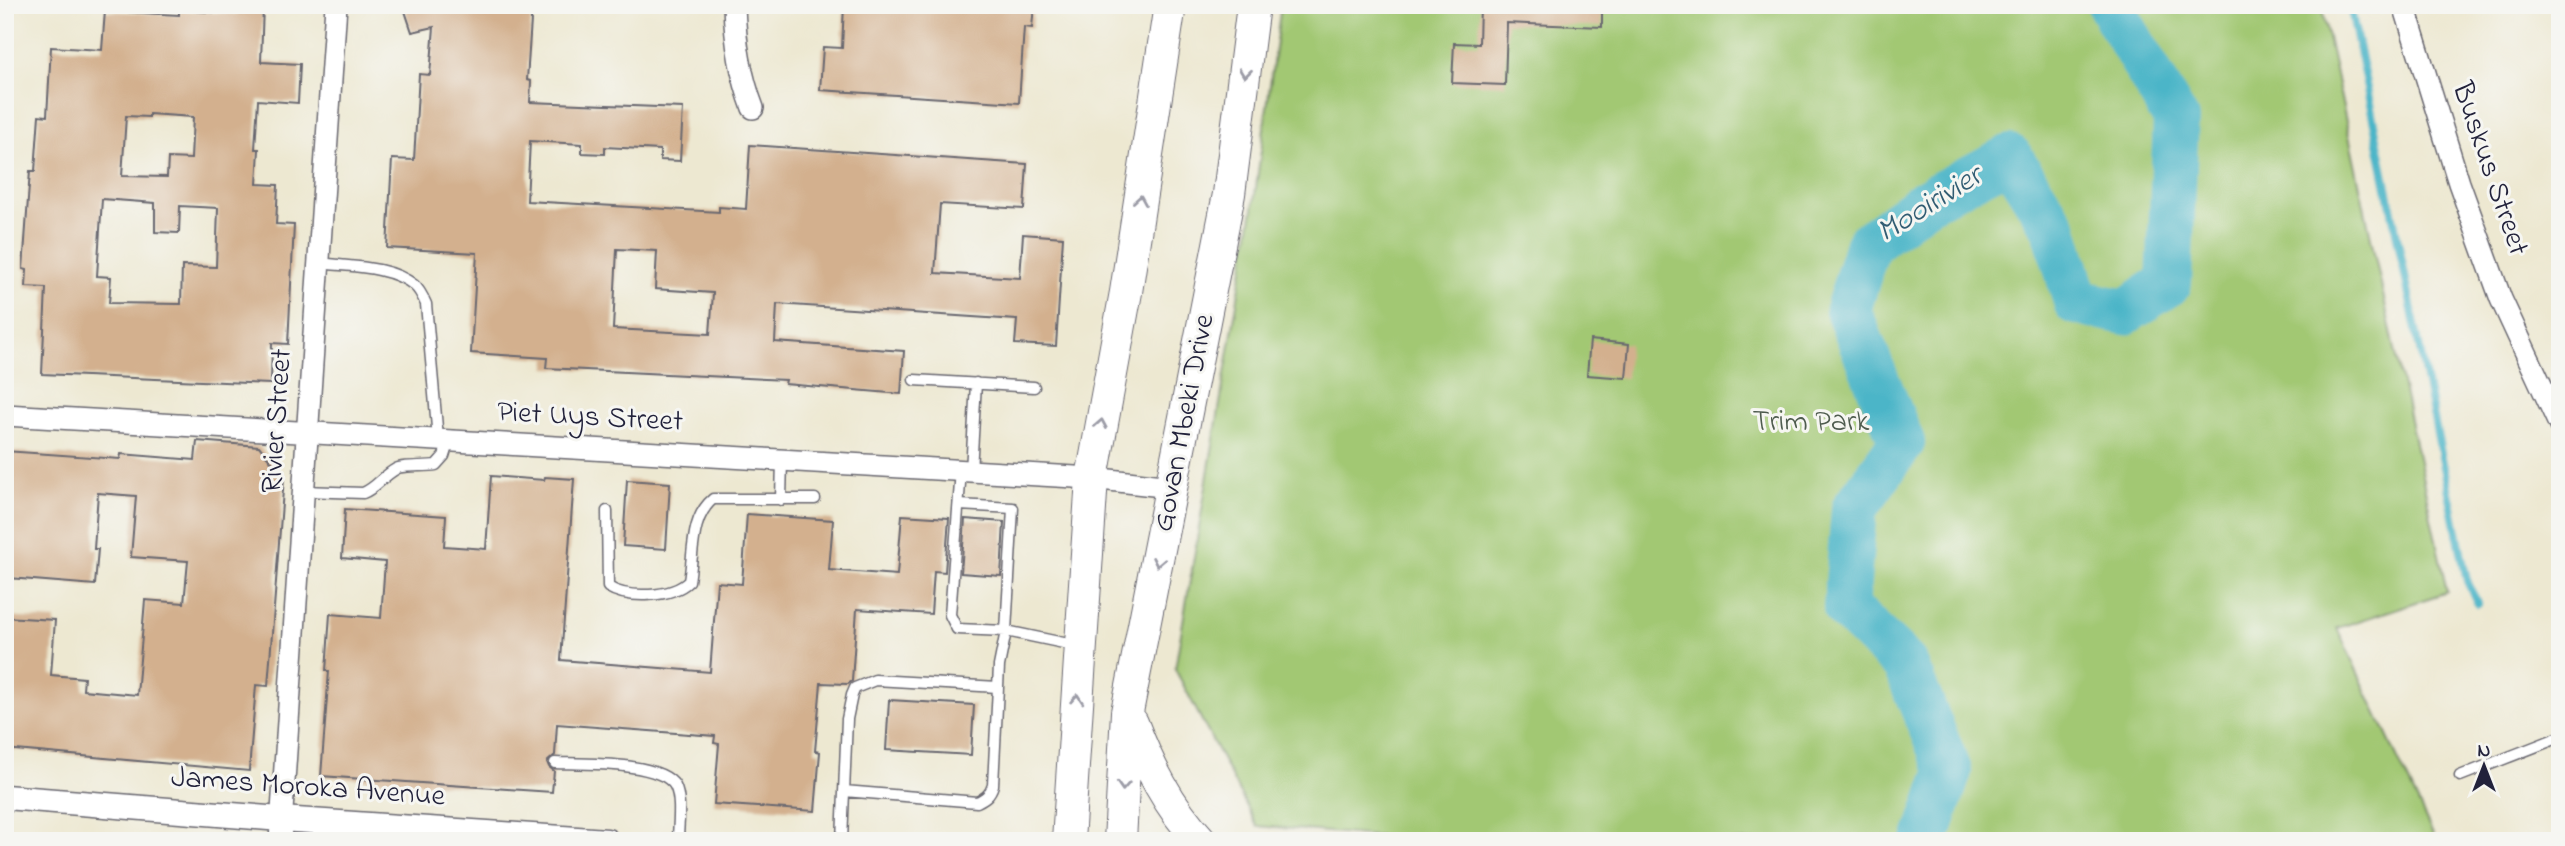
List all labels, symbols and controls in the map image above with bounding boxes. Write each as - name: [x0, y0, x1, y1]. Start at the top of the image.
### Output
- one-way arrow: [1238, 67, 1253, 79]
- street label: Buskus Street: [2438, 75, 2539, 262]
- water label: Mooirivier: [1868, 152, 1995, 256]
- one-way arrow: [1132, 194, 1147, 206]
- street label: Govan Mbeki Drive: [1142, 310, 1228, 535]
- street label: Rivier Street: [251, 347, 305, 495]
- street label: Piet Uys Street: [496, 391, 684, 445]
- park label: Trim Park: [1753, 401, 1870, 445]
- one-way arrow: [1093, 418, 1108, 430]
- one-way arrow: [1151, 556, 1166, 568]
- one-way arrow: [1070, 694, 1085, 705]
- north arrow: [2450, 730, 2520, 800]
- text: N: [2478, 738, 2491, 765]
- street label: James Moroka Avenue: [169, 756, 447, 820]
- one-way arrow: [1116, 781, 1131, 792]

